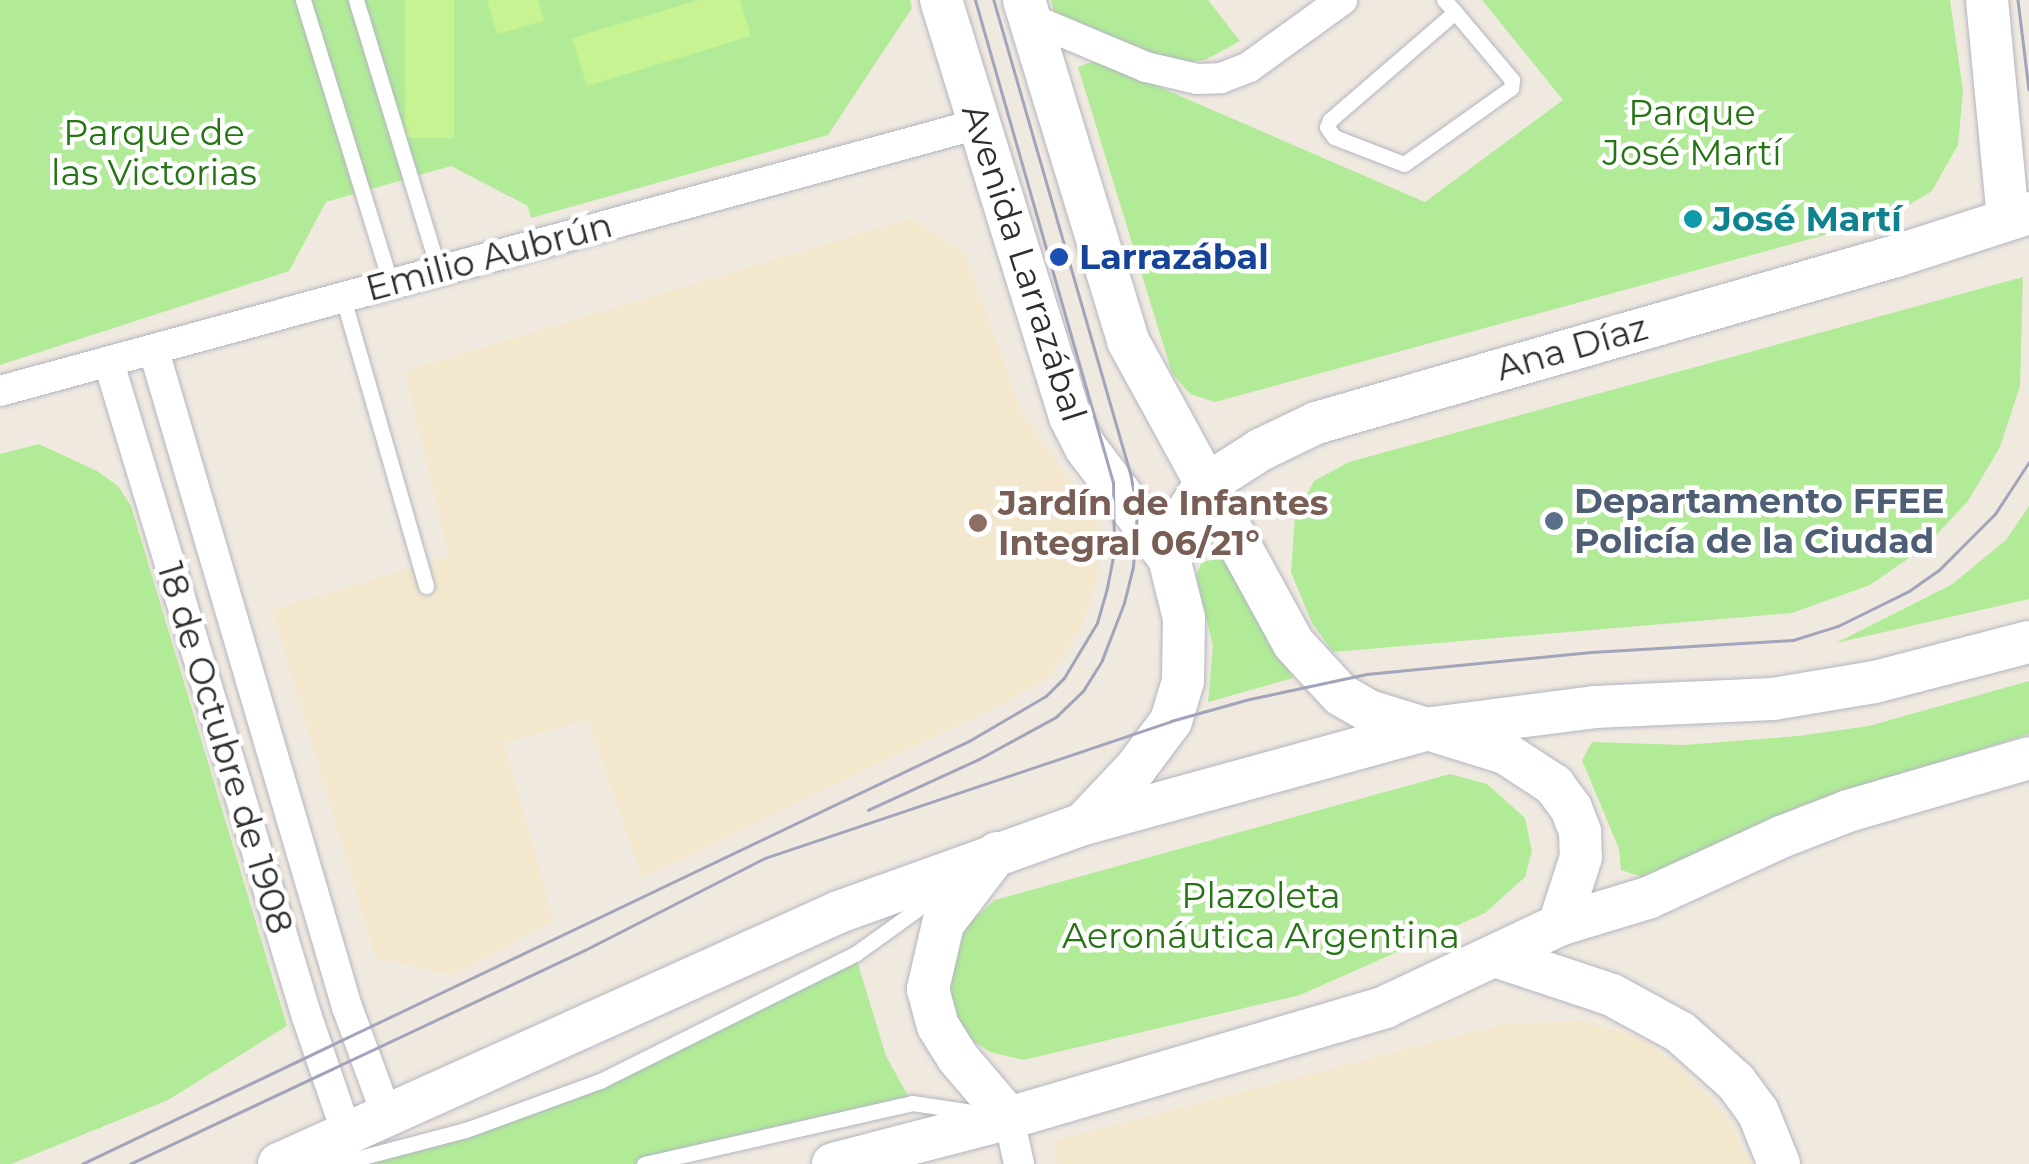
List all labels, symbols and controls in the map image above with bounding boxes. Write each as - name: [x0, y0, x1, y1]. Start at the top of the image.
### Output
- park label: Parque José Martí: [1602, 92, 1782, 174]
- street label: Avenida Larrazábal: [953, 99, 1095, 427]
- park label: Parque de las Victorias: [51, 112, 257, 194]
- place label: José Martí: [1713, 198, 1902, 240]
- street label: Emilio Aubrún: [361, 204, 617, 310]
- marker: José Martí: [1682, 208, 1704, 230]
- place label: Larrazábal: [1079, 236, 1269, 278]
- marker: Larrazábal: [1048, 246, 1070, 268]
- street label: Ana Díaz: [1492, 306, 1652, 390]
- place label: Departamento FFEE Policía de la Ciudad: [1574, 480, 1945, 562]
- place label: Jardín de Infantes Integral 06/21°: [998, 482, 1328, 564]
- marker: Departamento FFEE Policía de la Ciudad: [1543, 510, 1565, 532]
- marker: Jardín de Infantes Integral 06/21°: [967, 512, 989, 534]
- street label: 18 de Octubre de 1908: [148, 557, 302, 939]
- park label: Plazoleta Aeronáutica Argentina: [1062, 875, 1460, 957]

